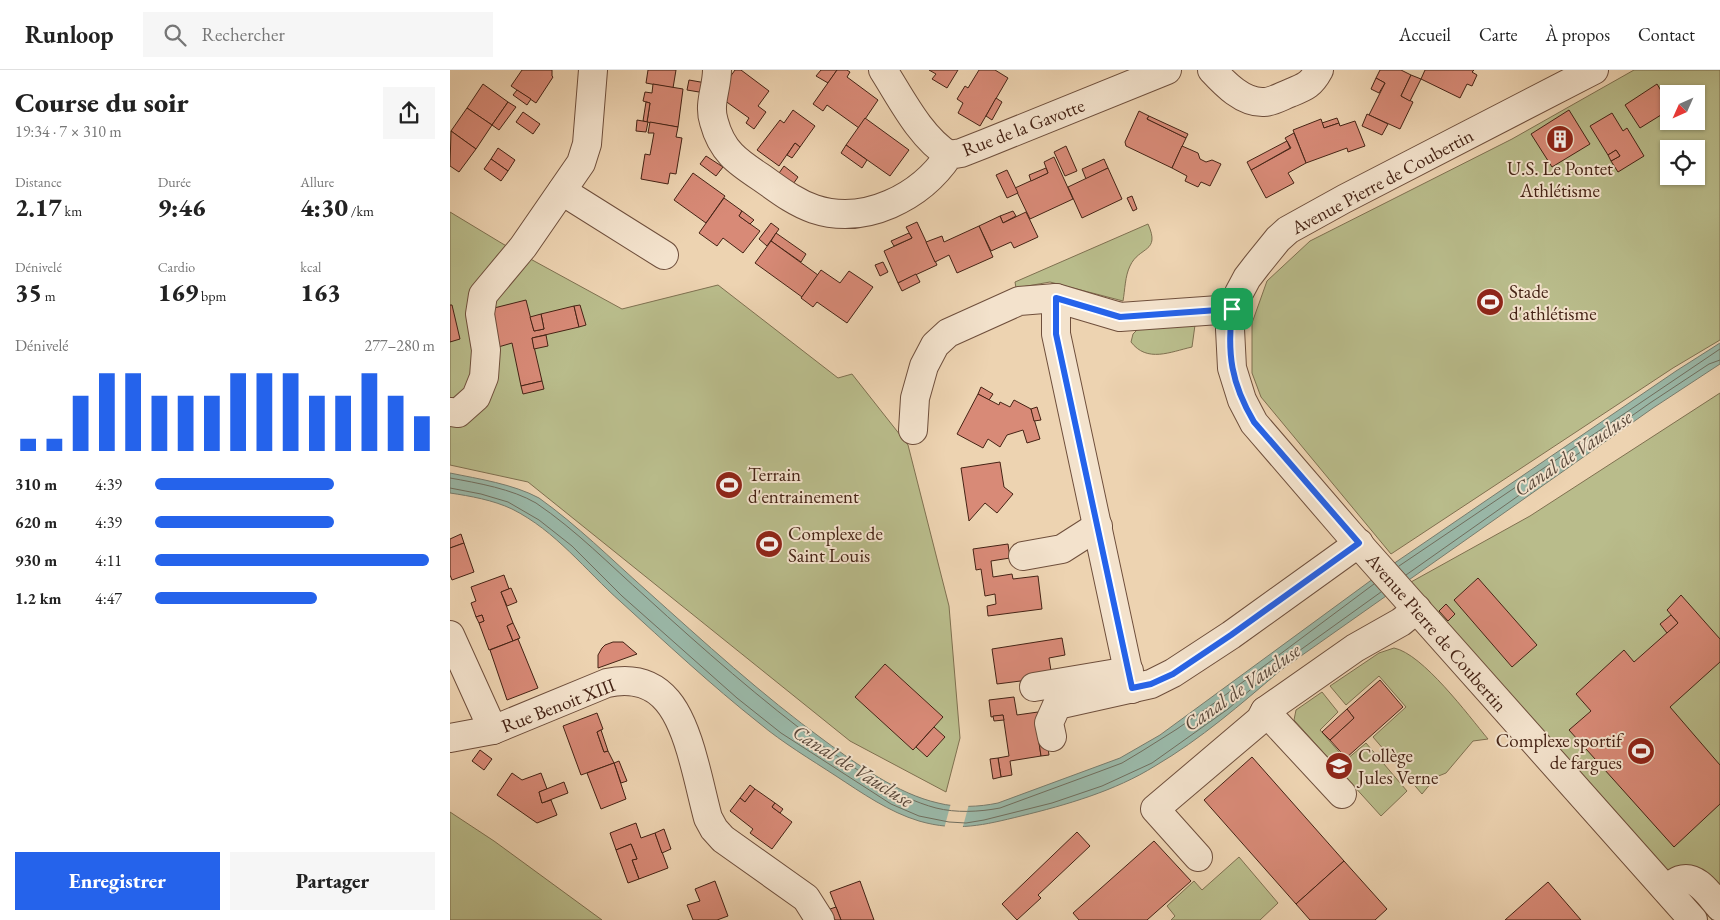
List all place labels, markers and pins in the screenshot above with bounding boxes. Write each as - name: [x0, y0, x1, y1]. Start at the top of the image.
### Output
- building icon: U.S. Le Pontet Athlétisme: [1545, 124, 1575, 154]
- place label: U.S. Le Pontet Athlétisme: [1507, 156, 1613, 203]
- place label: Stade d'athlétisme: [1509, 279, 1597, 326]
- sports icon: Stade d'athlétisme: [1475, 287, 1505, 317]
- pin: [1211, 288, 1253, 330]
- place label: Terrain d'entrainement: [748, 462, 859, 509]
- sports icon: Terrain d'entrainement: [714, 470, 744, 500]
- place label: Complexe de Saint Louis: [788, 521, 883, 568]
- sports icon: Complexe de Saint Louis: [754, 529, 784, 559]
- place label: Complexe sportif de fargues: [1496, 728, 1624, 775]
- sports icon: Complexe sportif de fargues: [1626, 736, 1656, 766]
- place label: Collège Jules Verne: [1356, 743, 1438, 790]
- school or university icon: Collège Jules Verne: [1324, 751, 1354, 781]

